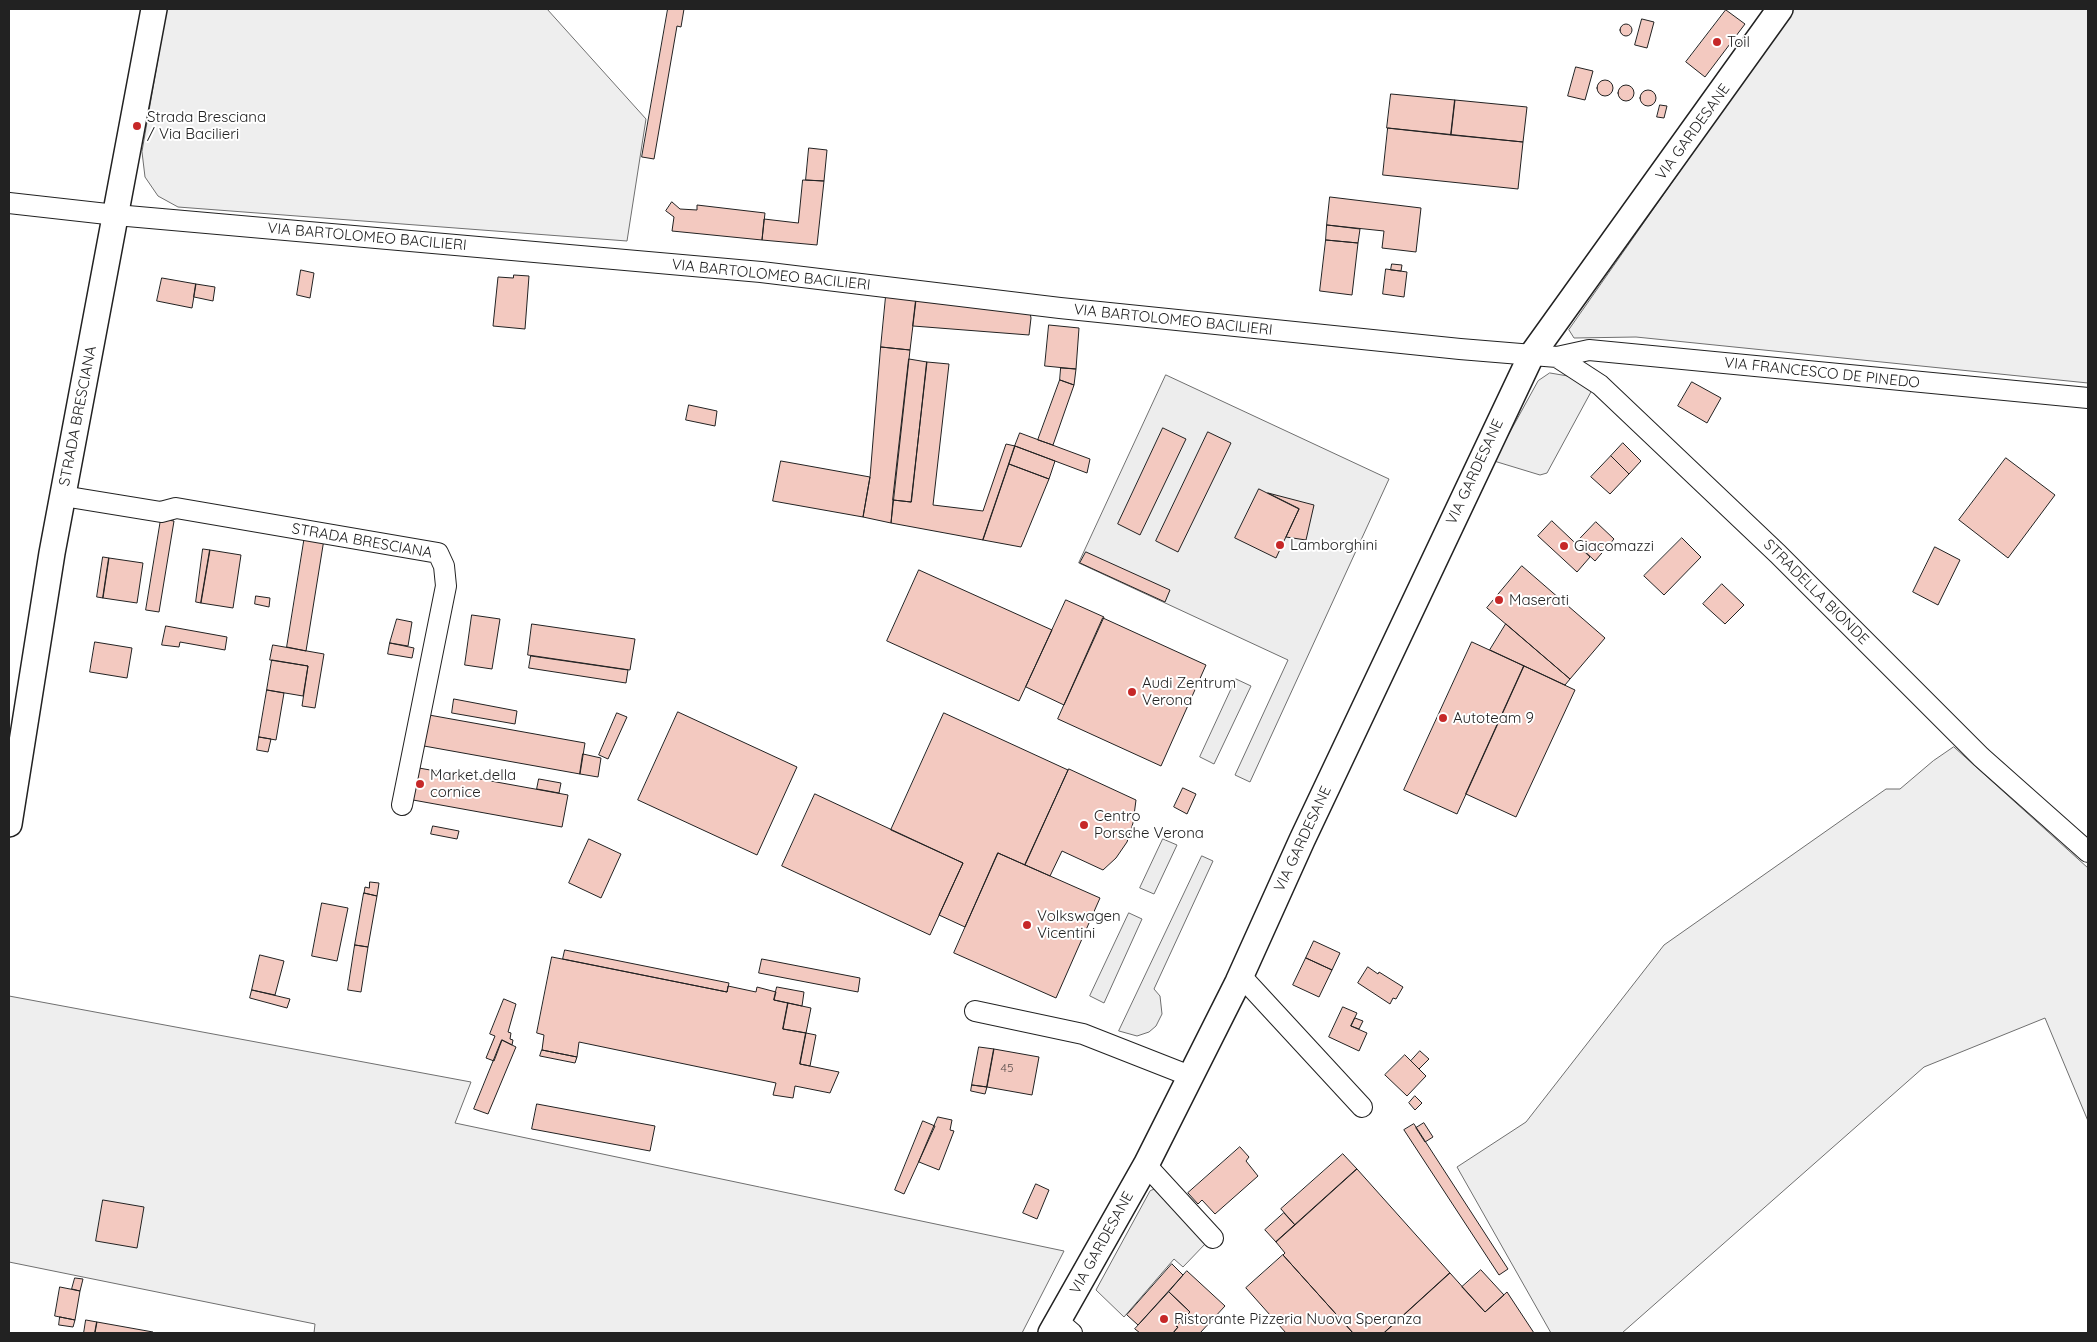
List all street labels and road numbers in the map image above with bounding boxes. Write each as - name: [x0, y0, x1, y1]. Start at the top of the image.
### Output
- street label: VIA GARDESANE: [1652, 80, 1734, 184]
- street label: VIA BARTOLOMEO BACILIERI: [267, 219, 467, 255]
- street label: VIA BARTOLOMEO BACILIERI: [671, 256, 871, 294]
- street label: VIA BARTOLOMEO BACILIERI: [1073, 301, 1273, 339]
- street label: STRADA BRESCIANA: [56, 344, 100, 488]
- street label: VIA FRANCESCO DE PINEDO: [1723, 354, 1921, 392]
- street label: VIA GARDESANE: [1443, 416, 1507, 528]
- street label: STRADA BRESCIANA: [290, 520, 434, 562]
- street label: STRADELLA BIONDE: [1760, 536, 1872, 648]
- street label: VIA GARDESANE: [1271, 783, 1335, 895]
- street label: VIA GARDESANE: [1066, 1189, 1138, 1297]

